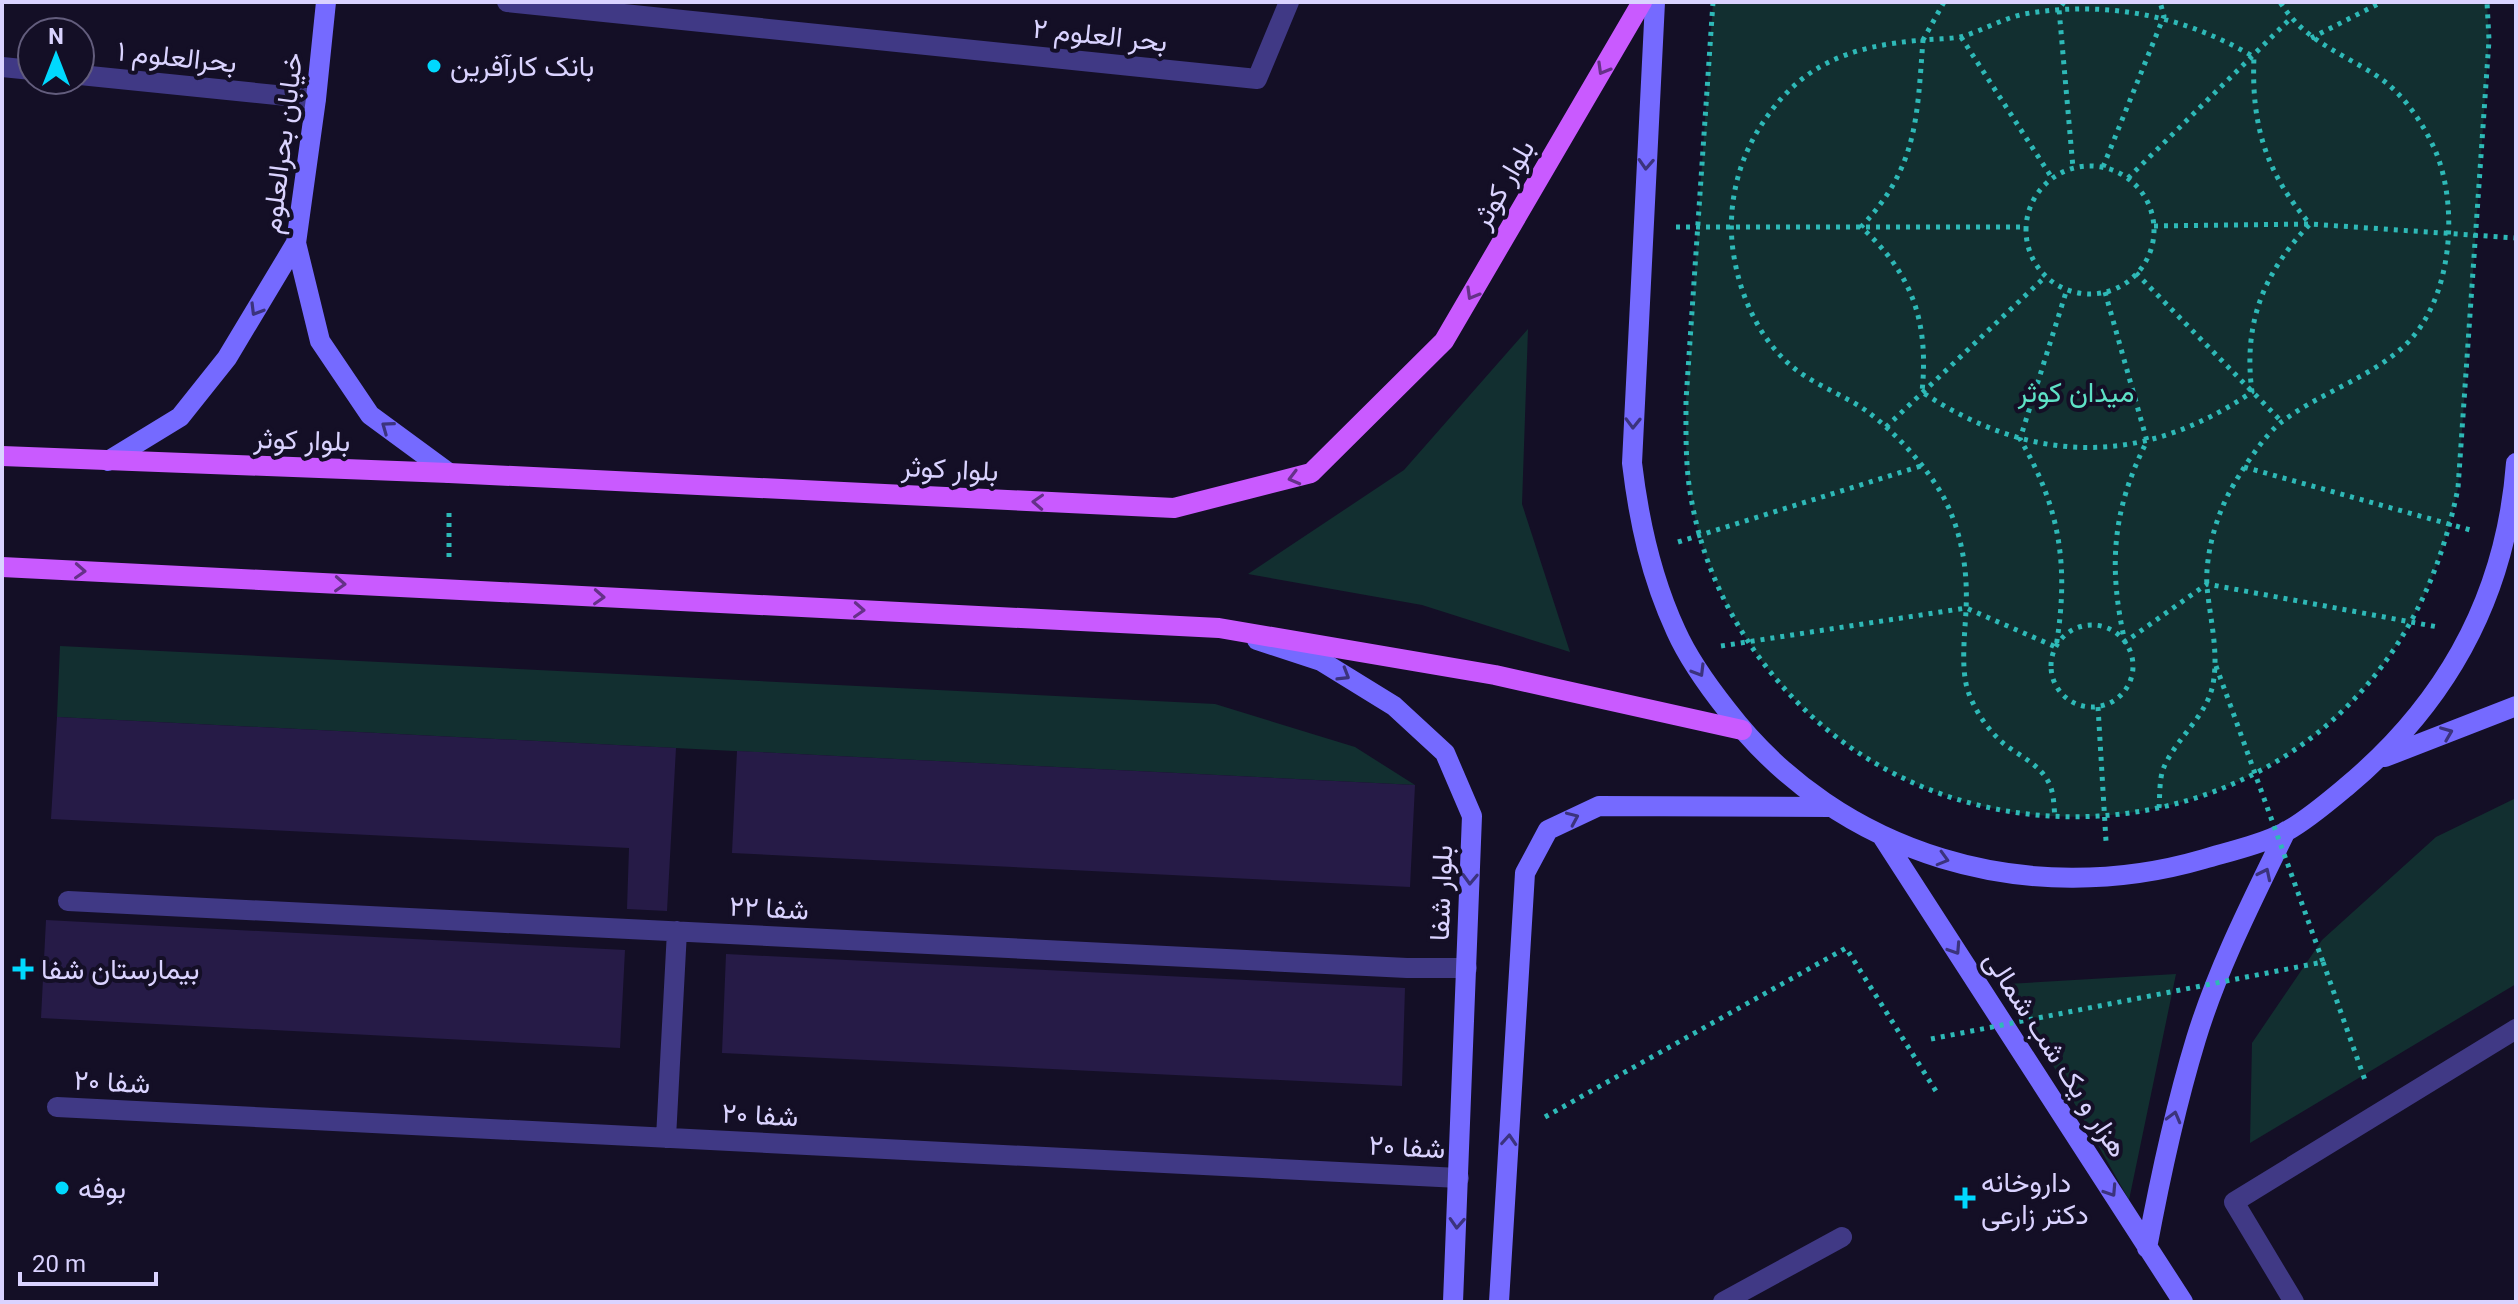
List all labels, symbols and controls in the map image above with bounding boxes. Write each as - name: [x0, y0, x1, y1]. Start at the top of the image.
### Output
- street label: بحر العلوم ۲: [1031, 12, 1169, 60]
- north arrow: [16, 16, 96, 96]
- text: N: [48, 24, 64, 49]
- street label: بحرالعلوم ۱: [115, 34, 238, 82]
- street label: خیابان بحرالعلوم: [254, 50, 311, 236]
- place label: بانک کارآفرین: [450, 50, 594, 84]
- marker: بانک کارآفرین: [425, 57, 443, 75]
- one-way arrow: [1597, 60, 1613, 75]
- street label: بلوار کوثر: [1464, 134, 1542, 236]
- one-way arrow: [1638, 158, 1655, 171]
- one-way arrow: [1466, 285, 1482, 300]
- one-way arrow: [250, 301, 266, 316]
- park label: میدان کوثر: [2017, 376, 2134, 410]
- one-way arrow: [1624, 417, 1642, 430]
- street label: بلوار کوثر: [252, 422, 351, 459]
- one-way arrow: [381, 422, 395, 437]
- street label: بلوار کوثر: [900, 450, 999, 489]
- one-way arrow: [1287, 468, 1301, 485]
- one-way arrow: [1031, 493, 1044, 510]
- one-way arrow: [74, 563, 87, 580]
- one-way arrow: [334, 576, 347, 593]
- one-way arrow: [593, 588, 606, 605]
- one-way arrow: [853, 601, 866, 618]
- one-way arrow: [1689, 662, 1704, 677]
- one-way arrow: [1335, 666, 1350, 681]
- one-way arrow: [2439, 726, 2453, 742]
- one-way arrow: [1564, 812, 1579, 828]
- street label: بلوار شفا: [1423, 844, 1460, 942]
- one-way arrow: [1936, 850, 1950, 866]
- one-way arrow: [2255, 868, 2271, 883]
- one-way arrow: [1461, 873, 1478, 886]
- street label: شفا ۲۲: [728, 889, 810, 927]
- one-way arrow: [1945, 940, 1960, 955]
- street label: هزار و یک شب شمالی: [1976, 945, 2135, 1164]
- place label: بیمارستان شفا: [41, 953, 200, 987]
- marker: بیمارستان شفا: [12, 958, 34, 980]
- street label: شفا ۲۰: [73, 1064, 151, 1100]
- street label: شفا ۲۰: [721, 1097, 799, 1133]
- one-way arrow: [2165, 1111, 2181, 1125]
- street label: شفا ۲۰: [1368, 1129, 1446, 1165]
- one-way arrow: [1500, 1133, 1517, 1146]
- place label: داروخانه دکتر زارعی: [1981, 1166, 2089, 1232]
- place label: بوفه: [78, 1172, 126, 1206]
- marker: بوفه: [53, 1179, 71, 1197]
- one-way arrow: [2101, 1183, 2116, 1197]
- marker: داروخانه دکتر زارعی: [1956, 1189, 1974, 1207]
- one-way arrow: [1449, 1217, 1466, 1230]
- scale bar: [20, 1236, 156, 1286]
- text: 20 m: [32, 1250, 86, 1278]

